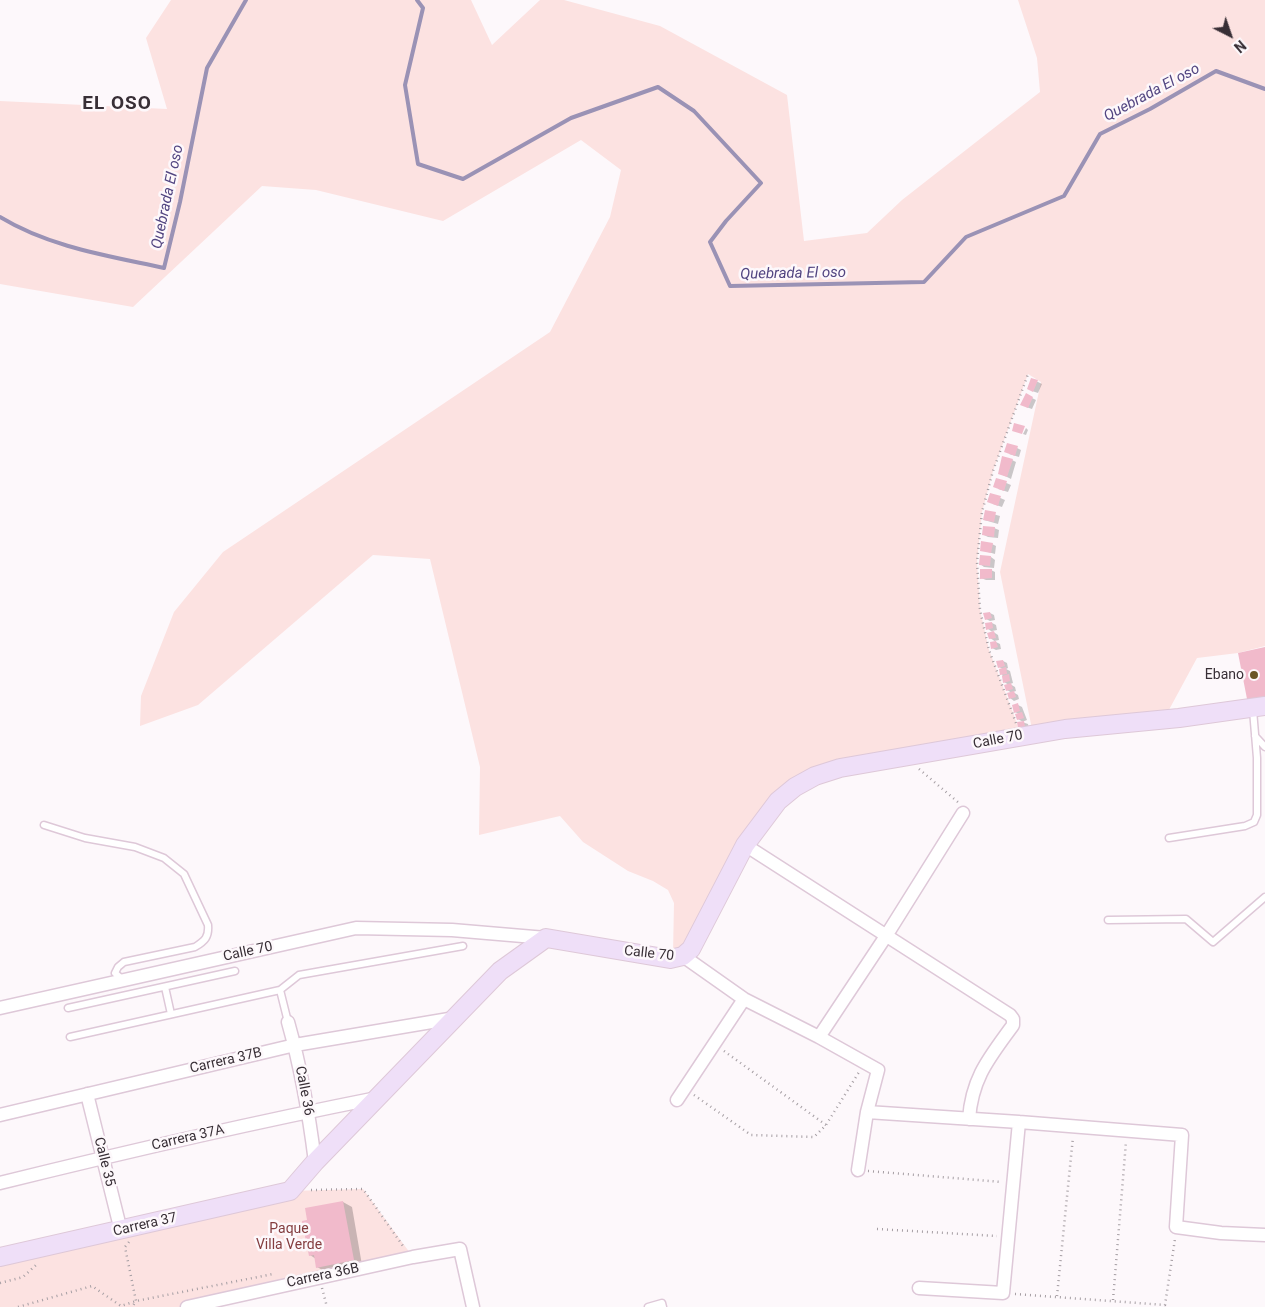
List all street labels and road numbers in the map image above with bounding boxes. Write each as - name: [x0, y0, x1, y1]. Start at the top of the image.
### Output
- street label: Calle 70: [972, 727, 1024, 753]
- street label: Calle 70: [222, 939, 274, 965]
- street label: Calle 70: [623, 943, 675, 965]
- street label: Carrera 37B: [188, 1045, 264, 1077]
- street label: Calle 36: [291, 1065, 317, 1117]
- street label: Carrera 37A: [150, 1121, 226, 1155]
- street label: Calle 35: [90, 1136, 118, 1188]
- street label: Carrera 37: [112, 1210, 178, 1240]
- street label: Carrera 36B: [285, 1260, 361, 1292]

